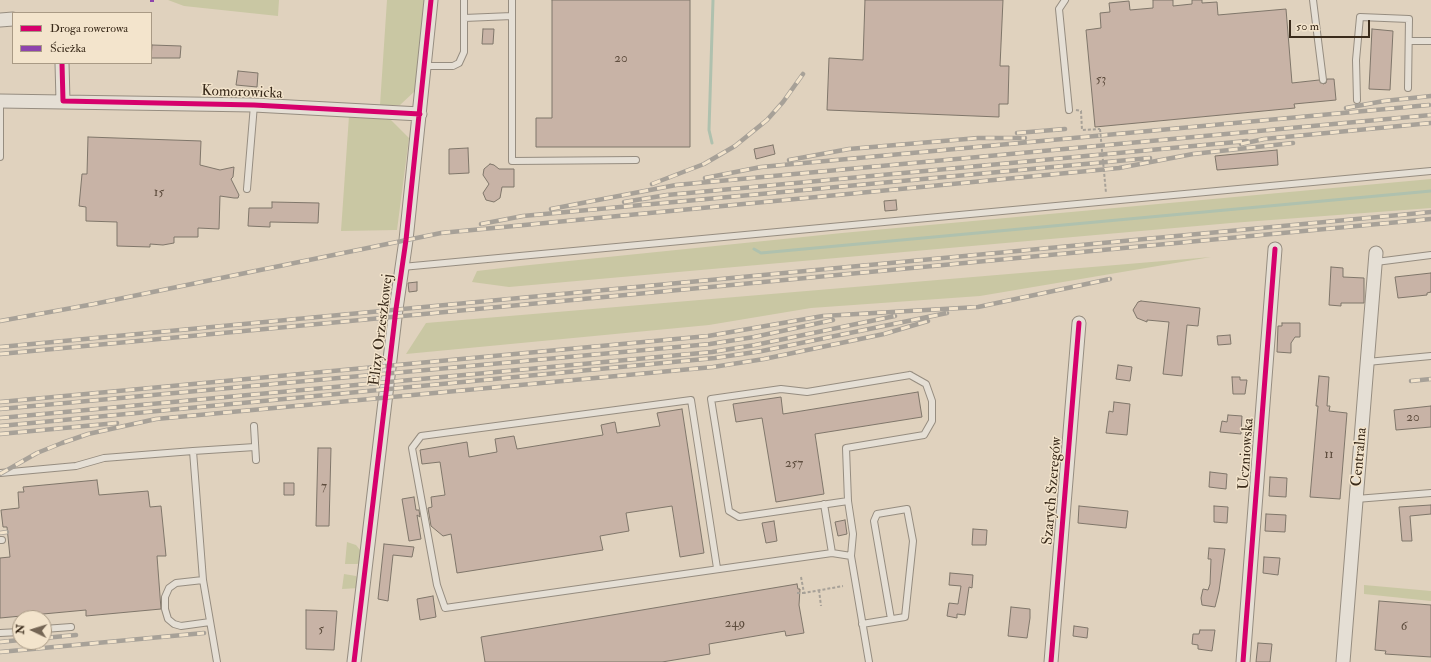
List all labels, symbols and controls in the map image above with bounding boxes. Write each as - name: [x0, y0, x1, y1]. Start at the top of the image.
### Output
- legend: [12, 12, 152, 64]
- scale bar: [1291, 12, 1372, 38]
- text: 50 m: [1296, 19, 1319, 34]
- text: Droga rowerowa: [50, 21, 128, 36]
- text: Ścieżka: [50, 41, 86, 56]
- house number: 20: [614, 51, 628, 67]
- house number: 53: [1096, 72, 1106, 88]
- street label: Komorowicka: [201, 83, 283, 103]
- house number: 15: [154, 185, 164, 201]
- street label: Elizy Orzeszkowej: [366, 273, 398, 387]
- house number: 20: [1406, 410, 1420, 426]
- street label: Uczniowska: [1236, 418, 1258, 490]
- street label: Centralna: [1348, 427, 1372, 487]
- street label: Szarych Szeregów: [1039, 436, 1067, 546]
- house number: 11: [1324, 447, 1334, 463]
- house number: 257: [785, 456, 803, 472]
- house number: 7: [321, 479, 327, 495]
- north arrow: [12, 610, 52, 650]
- house number: 249: [725, 616, 745, 632]
- house number: 6: [1401, 619, 1407, 635]
- house number: 5: [318, 622, 324, 638]
- text: N: [14, 624, 27, 635]

